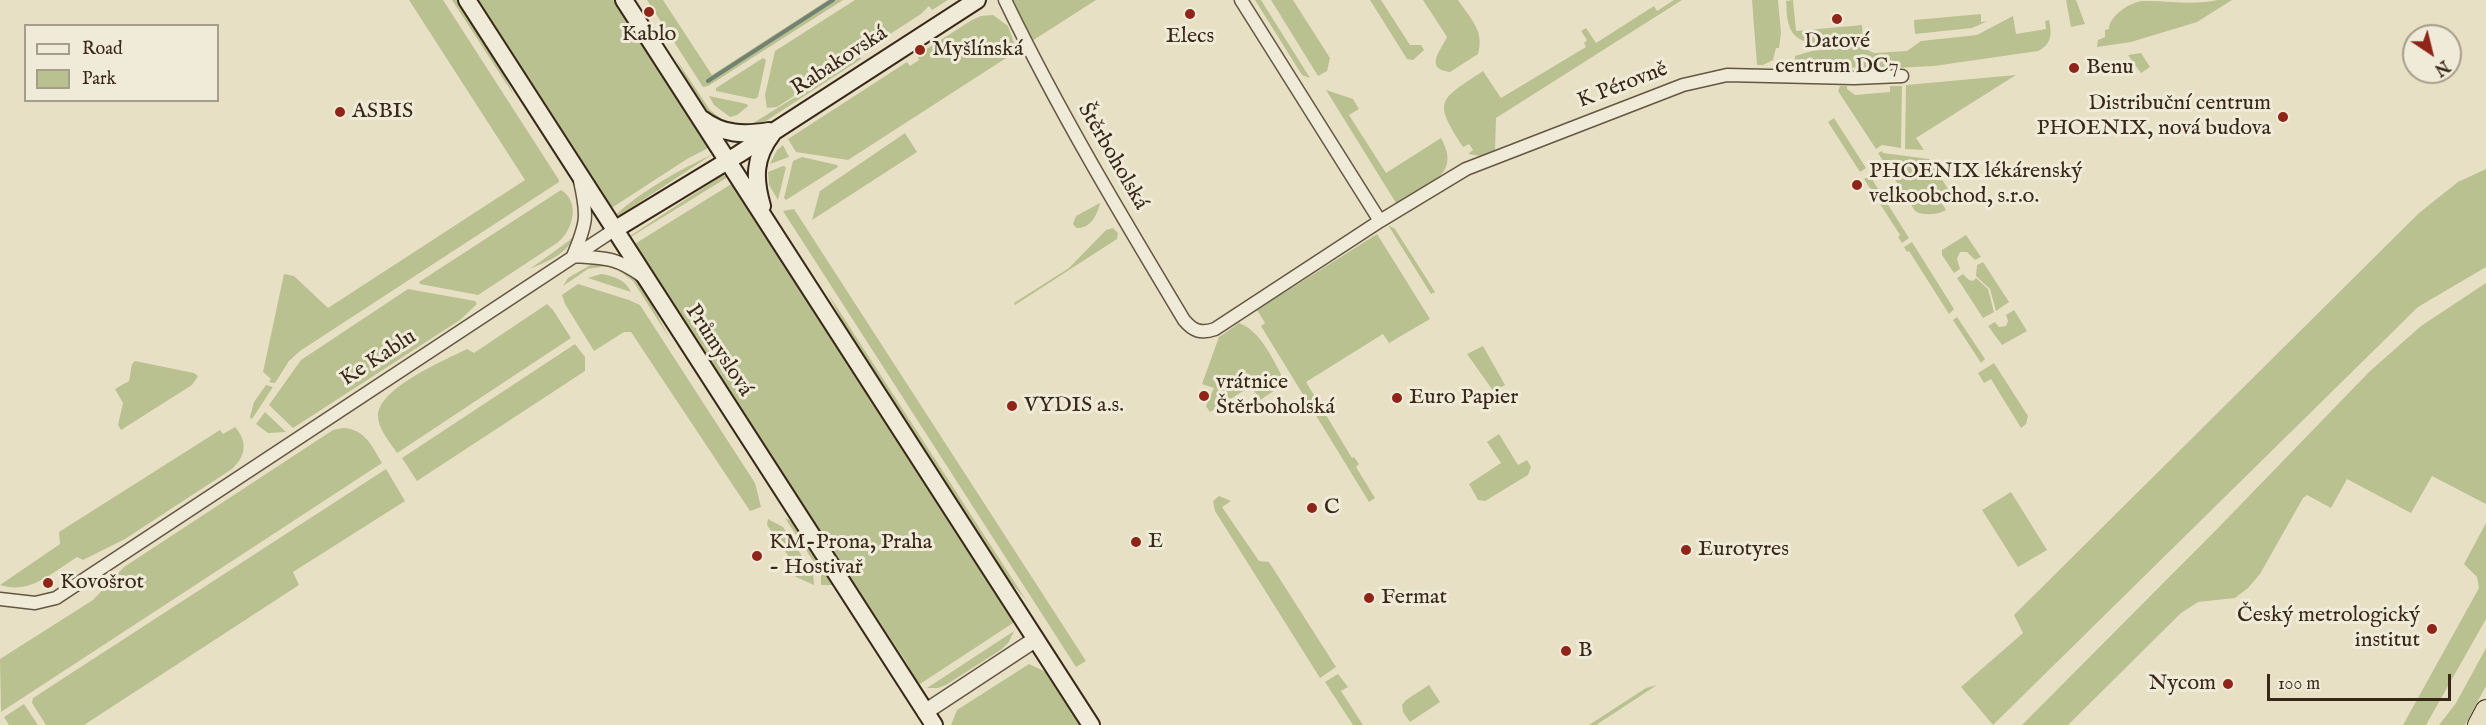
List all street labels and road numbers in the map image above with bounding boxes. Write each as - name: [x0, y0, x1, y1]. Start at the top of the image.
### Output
- street label: Rabakovská: [787, 21, 893, 103]
- street label: K Pérovně: [1574, 57, 1672, 115]
- street label: Štěrboholská: [1071, 99, 1153, 215]
- street label: Průmyslová: [679, 300, 757, 402]
- street label: Ke Kablu: [336, 325, 422, 393]

